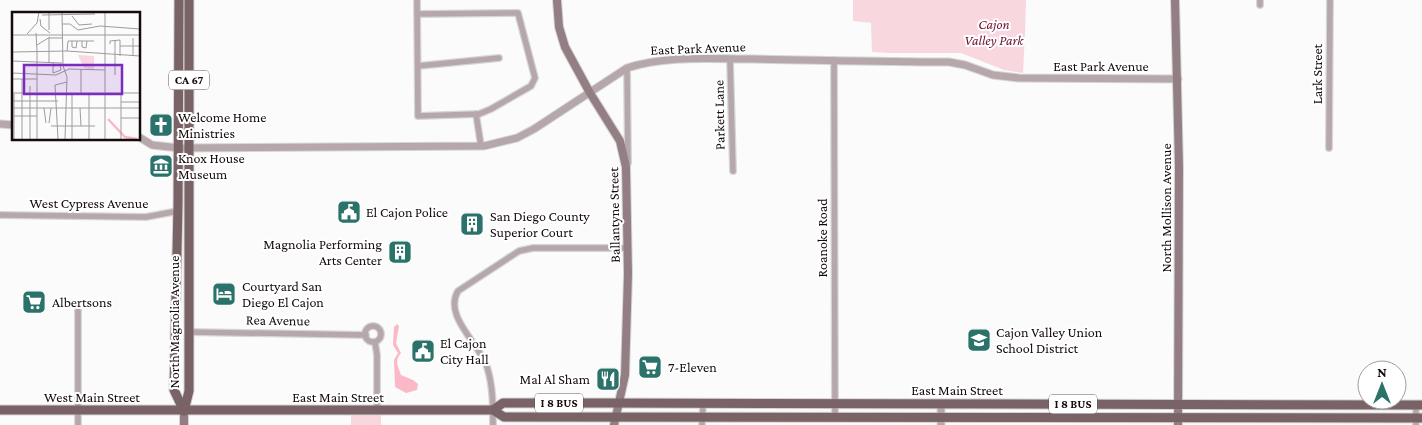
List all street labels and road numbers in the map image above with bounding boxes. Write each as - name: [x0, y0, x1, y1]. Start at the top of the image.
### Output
- street label: East Park Avenue: [650, 38, 746, 58]
- street label: Lark Street: [1309, 43, 1325, 104]
- street label: East Park Avenue: [1053, 58, 1149, 74]
- road number: CA 67: [169, 70, 209, 90]
- street label: Parkett Lane: [710, 80, 728, 150]
- street label: North Mollison Avenue: [1158, 143, 1174, 273]
- street label: Ballantyne Street: [605, 167, 623, 263]
- street label: West Cypress Avenue: [30, 195, 148, 211]
- street label: Roanoke Road: [814, 198, 830, 278]
- street label: North Magnolia Avenue: [166, 256, 182, 388]
- street label: Rea Avenue: [246, 311, 310, 329]
- street label: East Main Street: [911, 382, 1003, 398]
- street label: West Main Street: [44, 389, 140, 405]
- street label: East Main Street: [292, 389, 384, 405]
- road number: I 8 BUS: [535, 393, 583, 412]
- road number: I 8 BUS: [1049, 394, 1097, 414]

